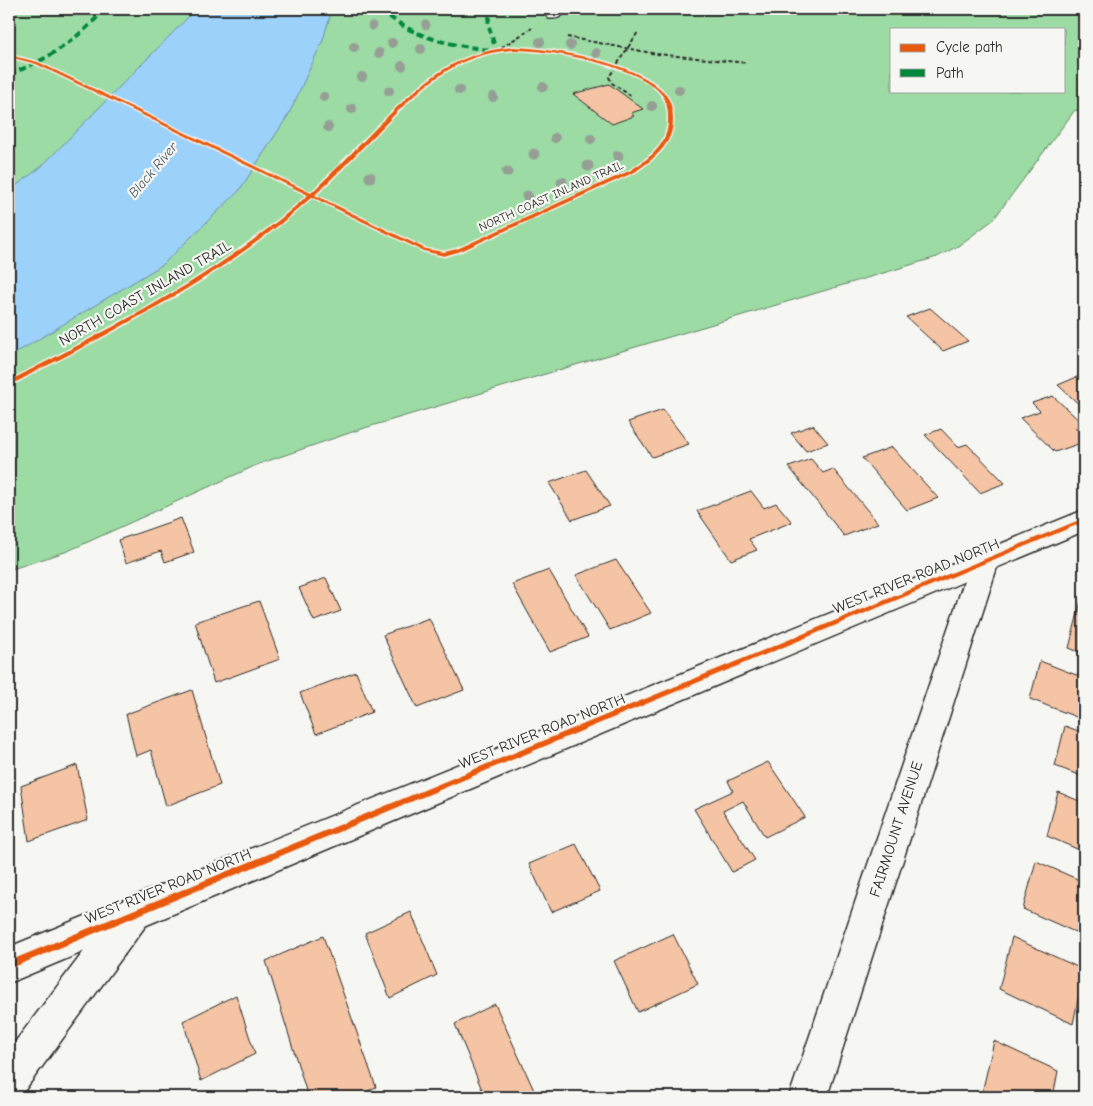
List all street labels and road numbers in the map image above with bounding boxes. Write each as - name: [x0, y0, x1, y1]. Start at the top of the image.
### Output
- street label: NORTH COAST INLAND TRAIL: [477, 158, 625, 234]
- street label: NORTH COAST INLAND TRAIL: [56, 236, 235, 350]
- street label: WEST RIVER ROAD NORTH: [830, 534, 1002, 618]
- street label: WEST RIVER ROAD NORTH: [456, 689, 628, 773]
- street label: FAIRMOUNT AVENUE: [866, 759, 926, 899]
- street label: WEST RIVER ROAD NORTH: [82, 844, 254, 928]

